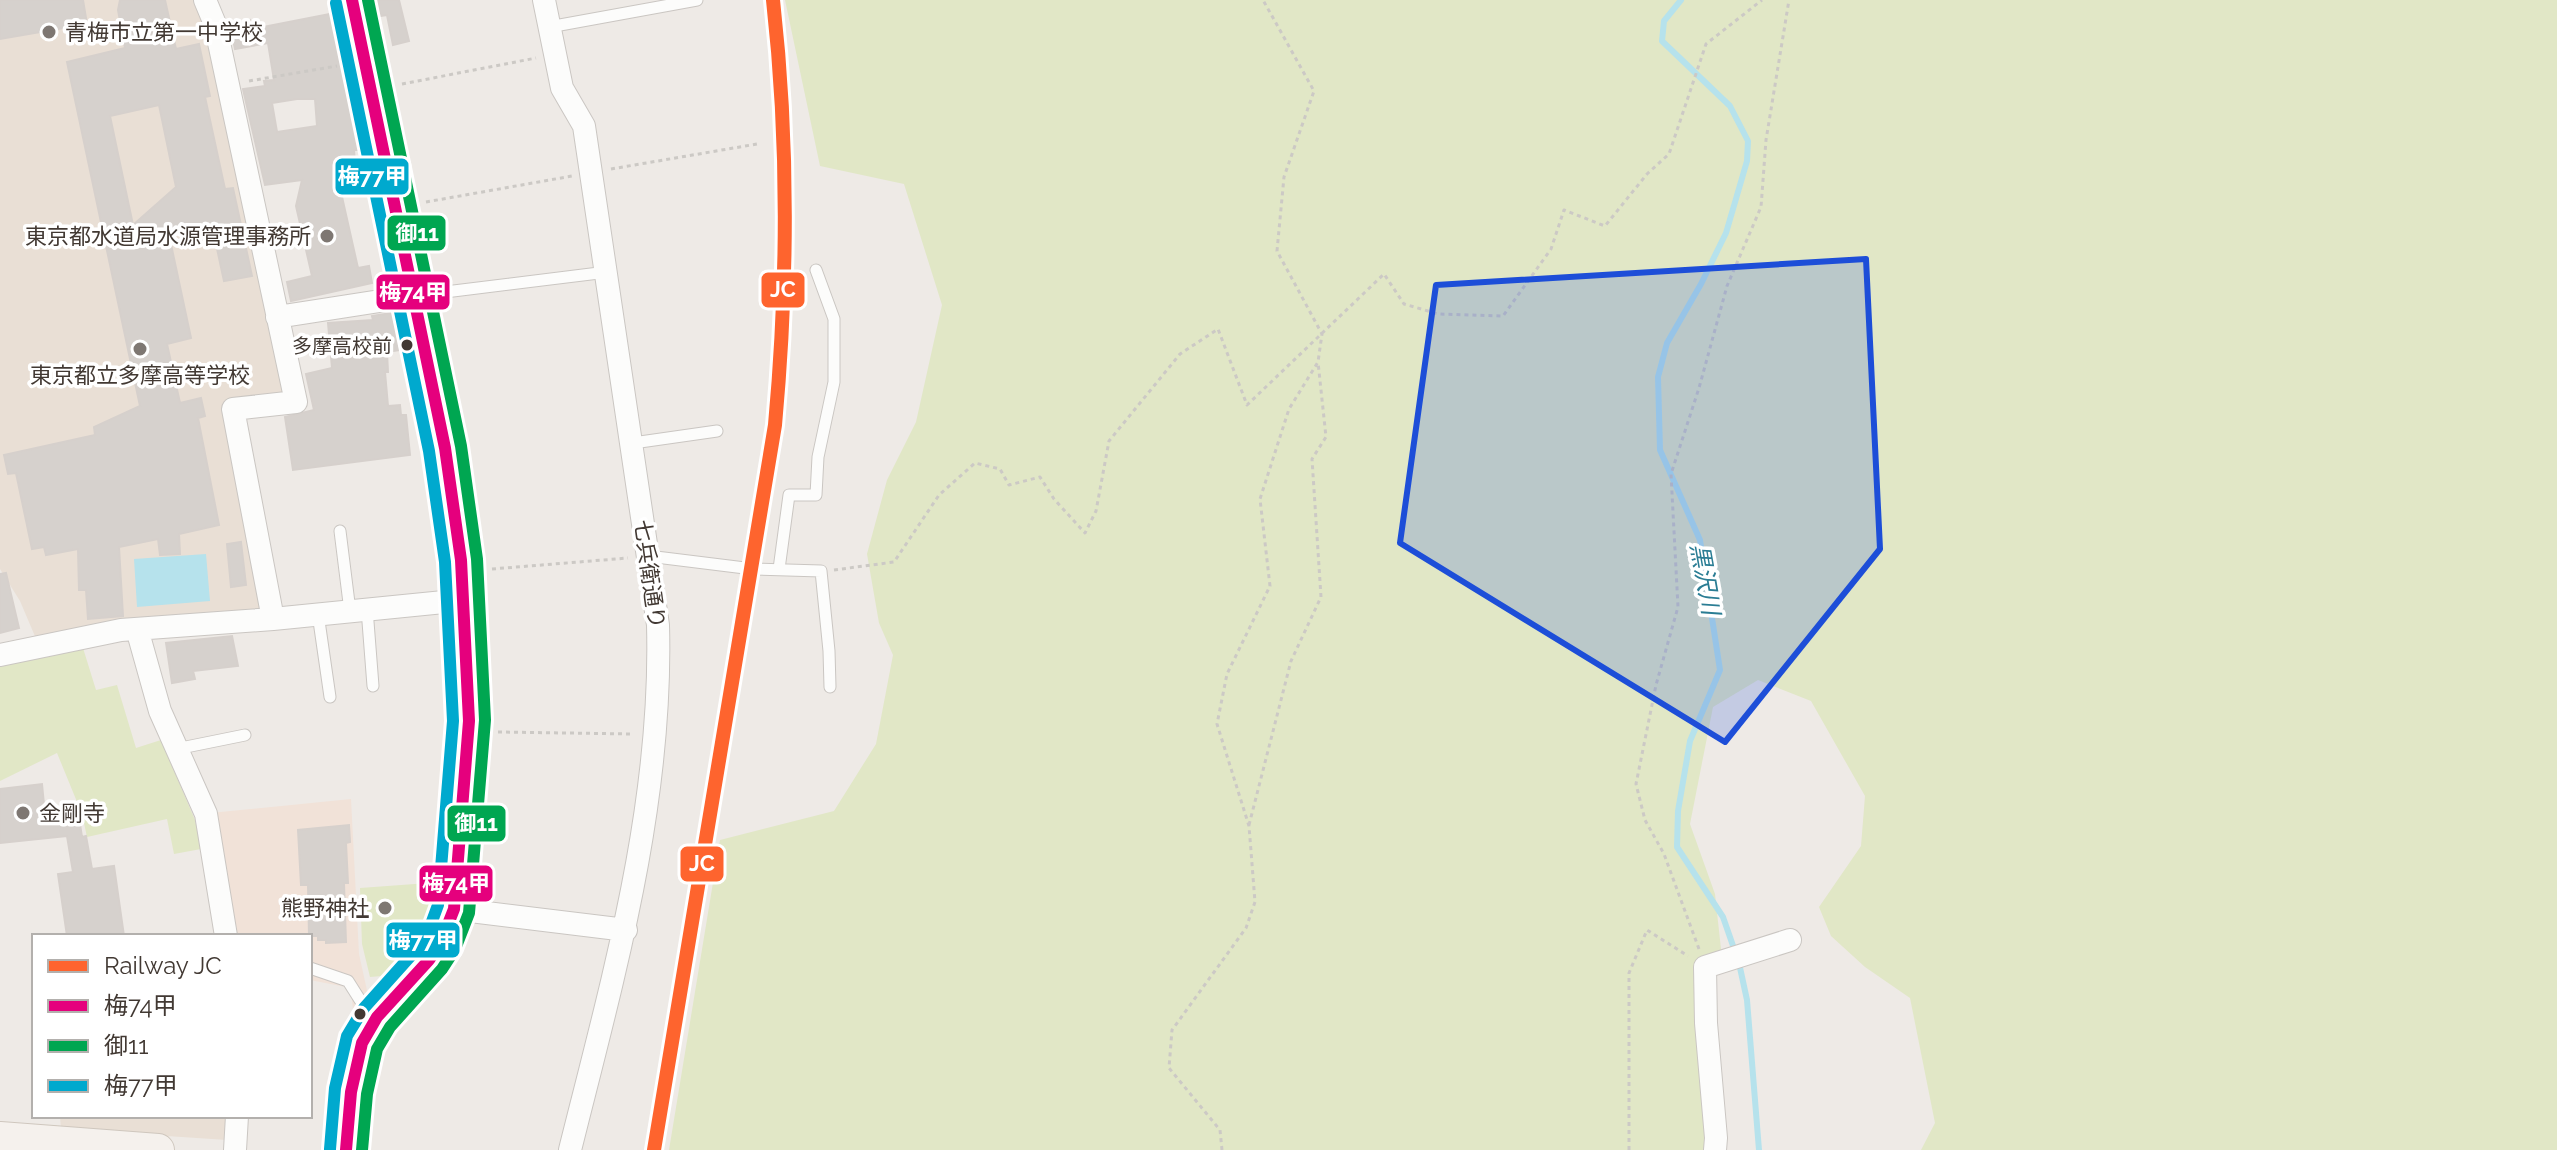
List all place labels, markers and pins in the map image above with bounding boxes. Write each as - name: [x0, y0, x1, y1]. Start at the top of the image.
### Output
- place label: 青梅市立第一中学校: [65, 19, 263, 45]
- marker: 青梅市立第一中学校: [40, 23, 58, 41]
- place label: 東京都水道局水源管理事務所: [25, 223, 311, 249]
- marker: 東京都水道局水源管理事務所: [318, 227, 336, 245]
- place label: 多摩高校前: [292, 334, 392, 358]
- marker: 多摩高校前: [399, 337, 415, 353]
- marker: 東京都立多摩高等学校: [131, 340, 149, 358]
- place label: 東京都立多摩高等学校: [30, 362, 250, 388]
- place label: 金剛寺: [39, 800, 105, 826]
- marker: 金剛寺: [14, 804, 32, 822]
- place label: 熊野神社: [281, 895, 369, 921]
- marker: 熊野神社: [376, 899, 394, 917]
- unlabelled marker: [352, 1006, 368, 1022]

